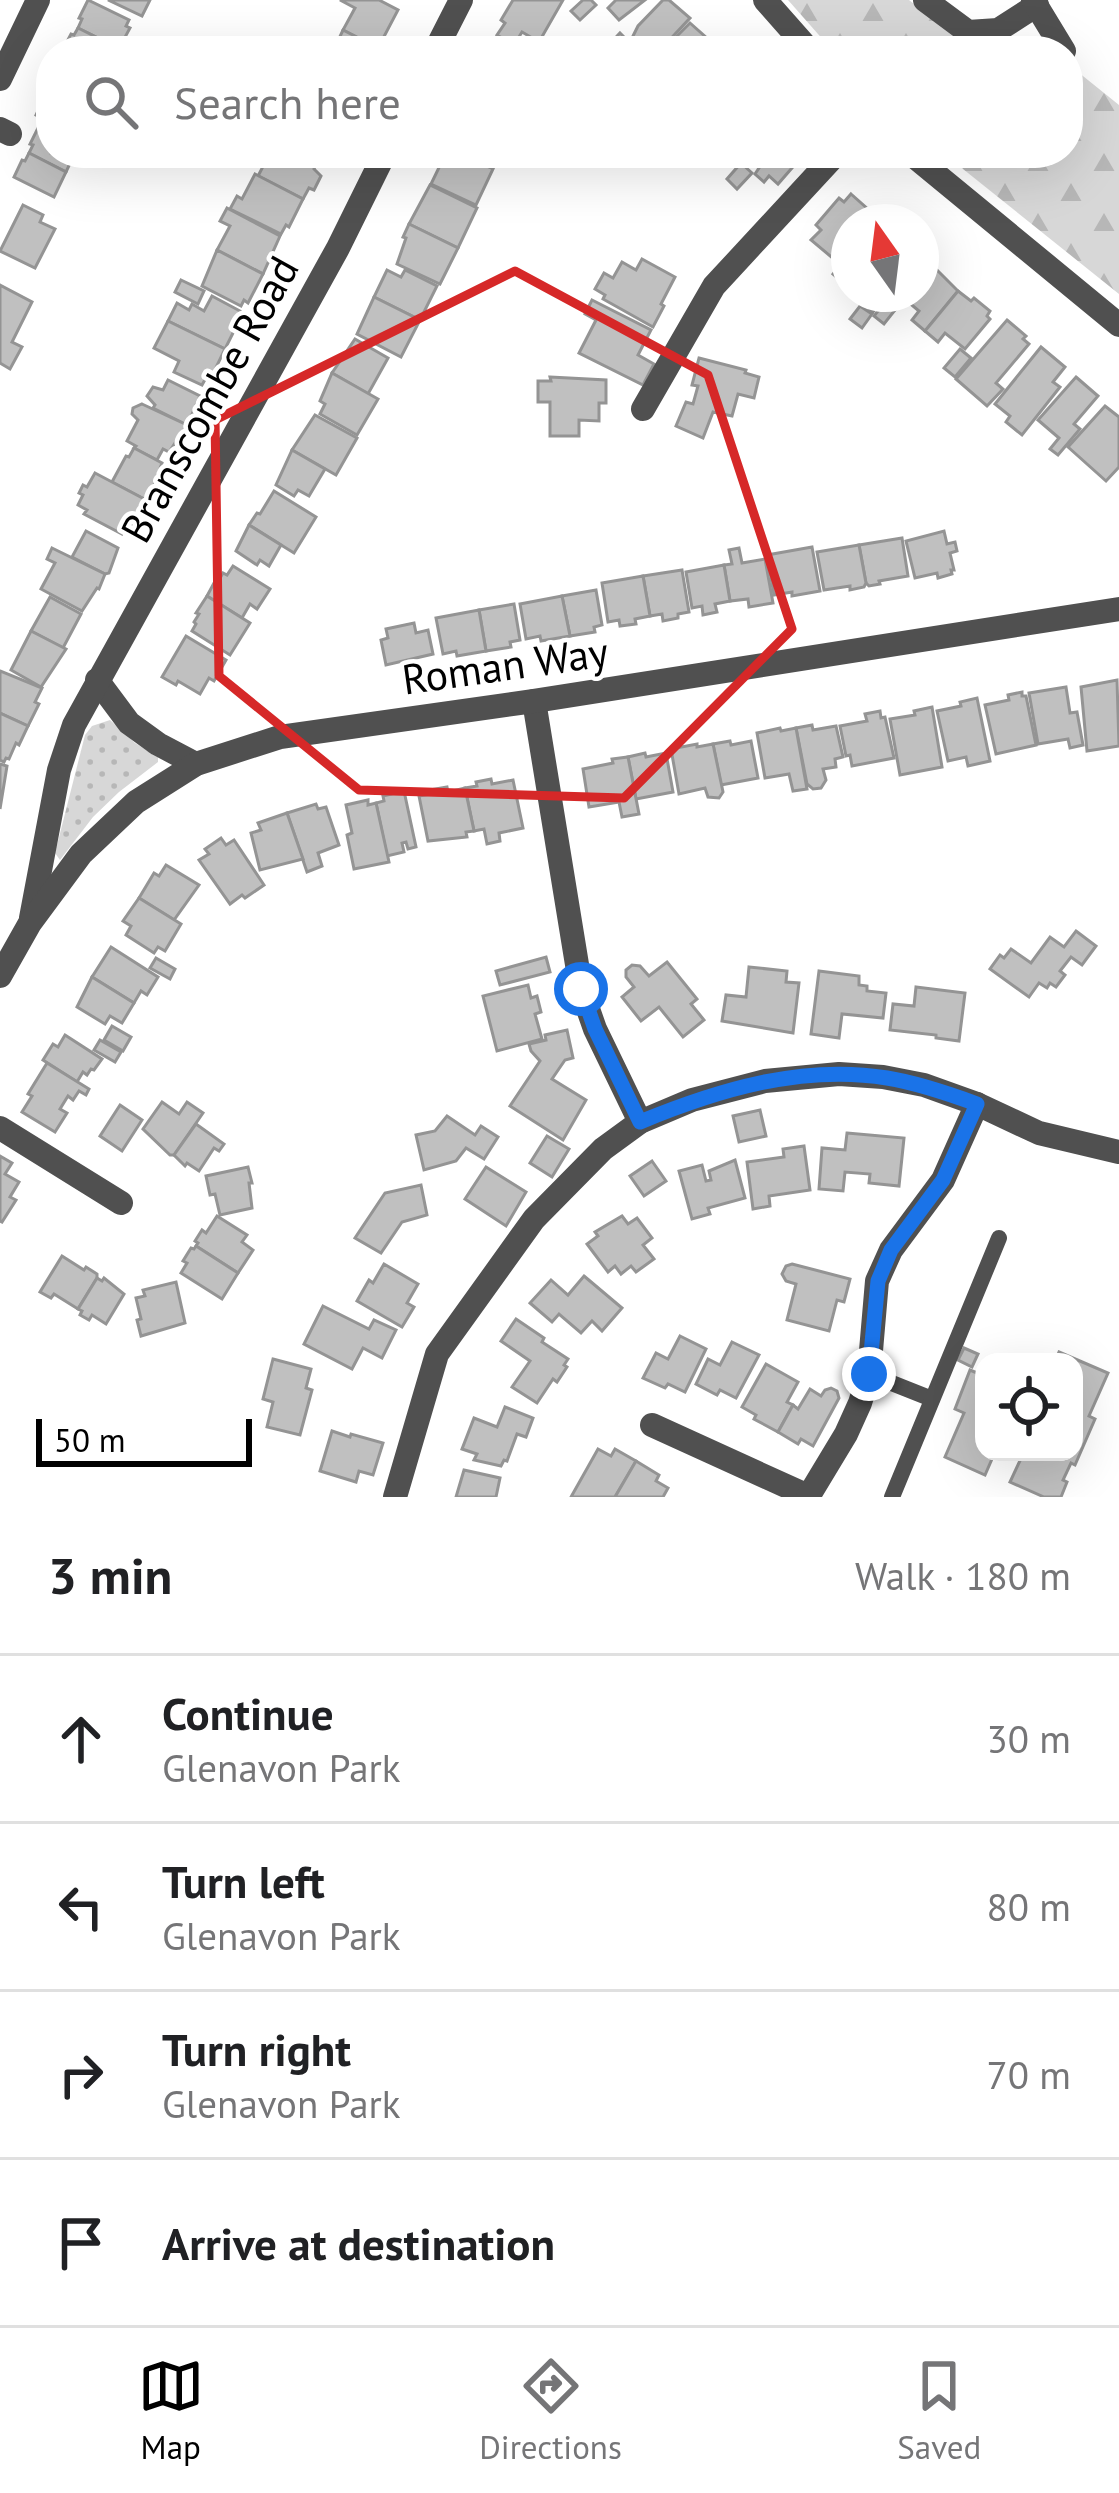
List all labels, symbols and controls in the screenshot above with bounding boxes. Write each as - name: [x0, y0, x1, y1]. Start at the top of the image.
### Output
- search box: [36, 36, 1083, 168]
- icon: search: [78, 69, 144, 135]
- text: Search here: [174, 73, 401, 131]
- north arrow: [831, 204, 939, 312]
- street label: Branscombe Road: [108, 246, 310, 552]
- street label: Roman Way: [399, 623, 612, 707]
- route start: [554, 962, 608, 1016]
- route end: [842, 1347, 896, 1401]
- map controls: [975, 1353, 1083, 1461]
- button: locate: [975, 1353, 1083, 1461]
- scale bar: [36, 1413, 252, 1466]
- text: 50 m: [54, 1418, 126, 1461]
- text: 3 min: [48, 1542, 172, 1608]
- text: Walk · 180 m: [855, 1550, 1071, 1601]
- text: Continue: [162, 1684, 334, 1742]
- icon: ahead: [48, 1706, 114, 1772]
- text: 30 m: [986, 1713, 1071, 1764]
- text: Glenavon Park: [162, 1742, 401, 1793]
- text: Turn left: [162, 1852, 325, 1910]
- icon: left: [48, 1874, 114, 1940]
- text: 80 m: [986, 1881, 1071, 1932]
- text: Glenavon Park: [162, 1910, 401, 1961]
- text: Turn right: [162, 2020, 351, 2078]
- icon: right: [48, 2042, 114, 2108]
- text: 70 m: [986, 2049, 1071, 2100]
- text: Glenavon Park: [162, 2078, 401, 2129]
- icon: arrive: [48, 2210, 114, 2276]
- text: Arrive at destination: [162, 2214, 555, 2272]
- tab: Map: [138, 2353, 204, 2468]
- tab: Directions: [479, 2353, 622, 2468]
- tab: Saved: [897, 2353, 981, 2468]

